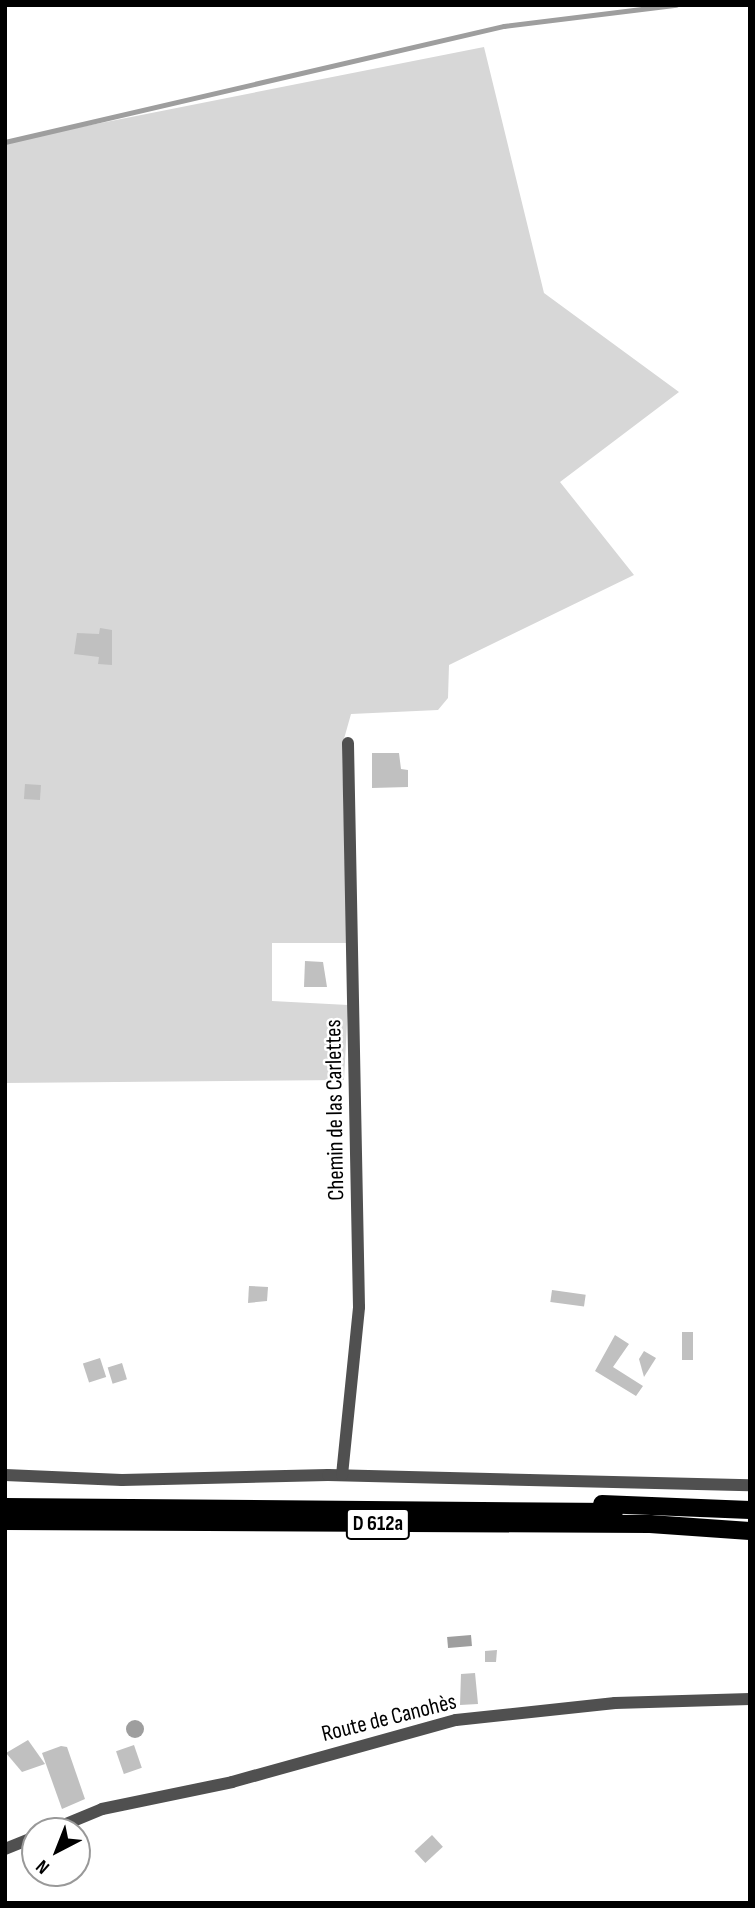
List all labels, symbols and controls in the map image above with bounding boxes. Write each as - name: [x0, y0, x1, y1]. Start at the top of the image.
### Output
- street label: Chemin de las Carlettes: [320, 1019, 350, 1201]
- road number: D 612a: [345, 1506, 411, 1542]
- street label: Route de Canohès: [319, 1688, 459, 1748]
- north arrow: [21, 1817, 91, 1887]
- text: N: [31, 1855, 54, 1878]

